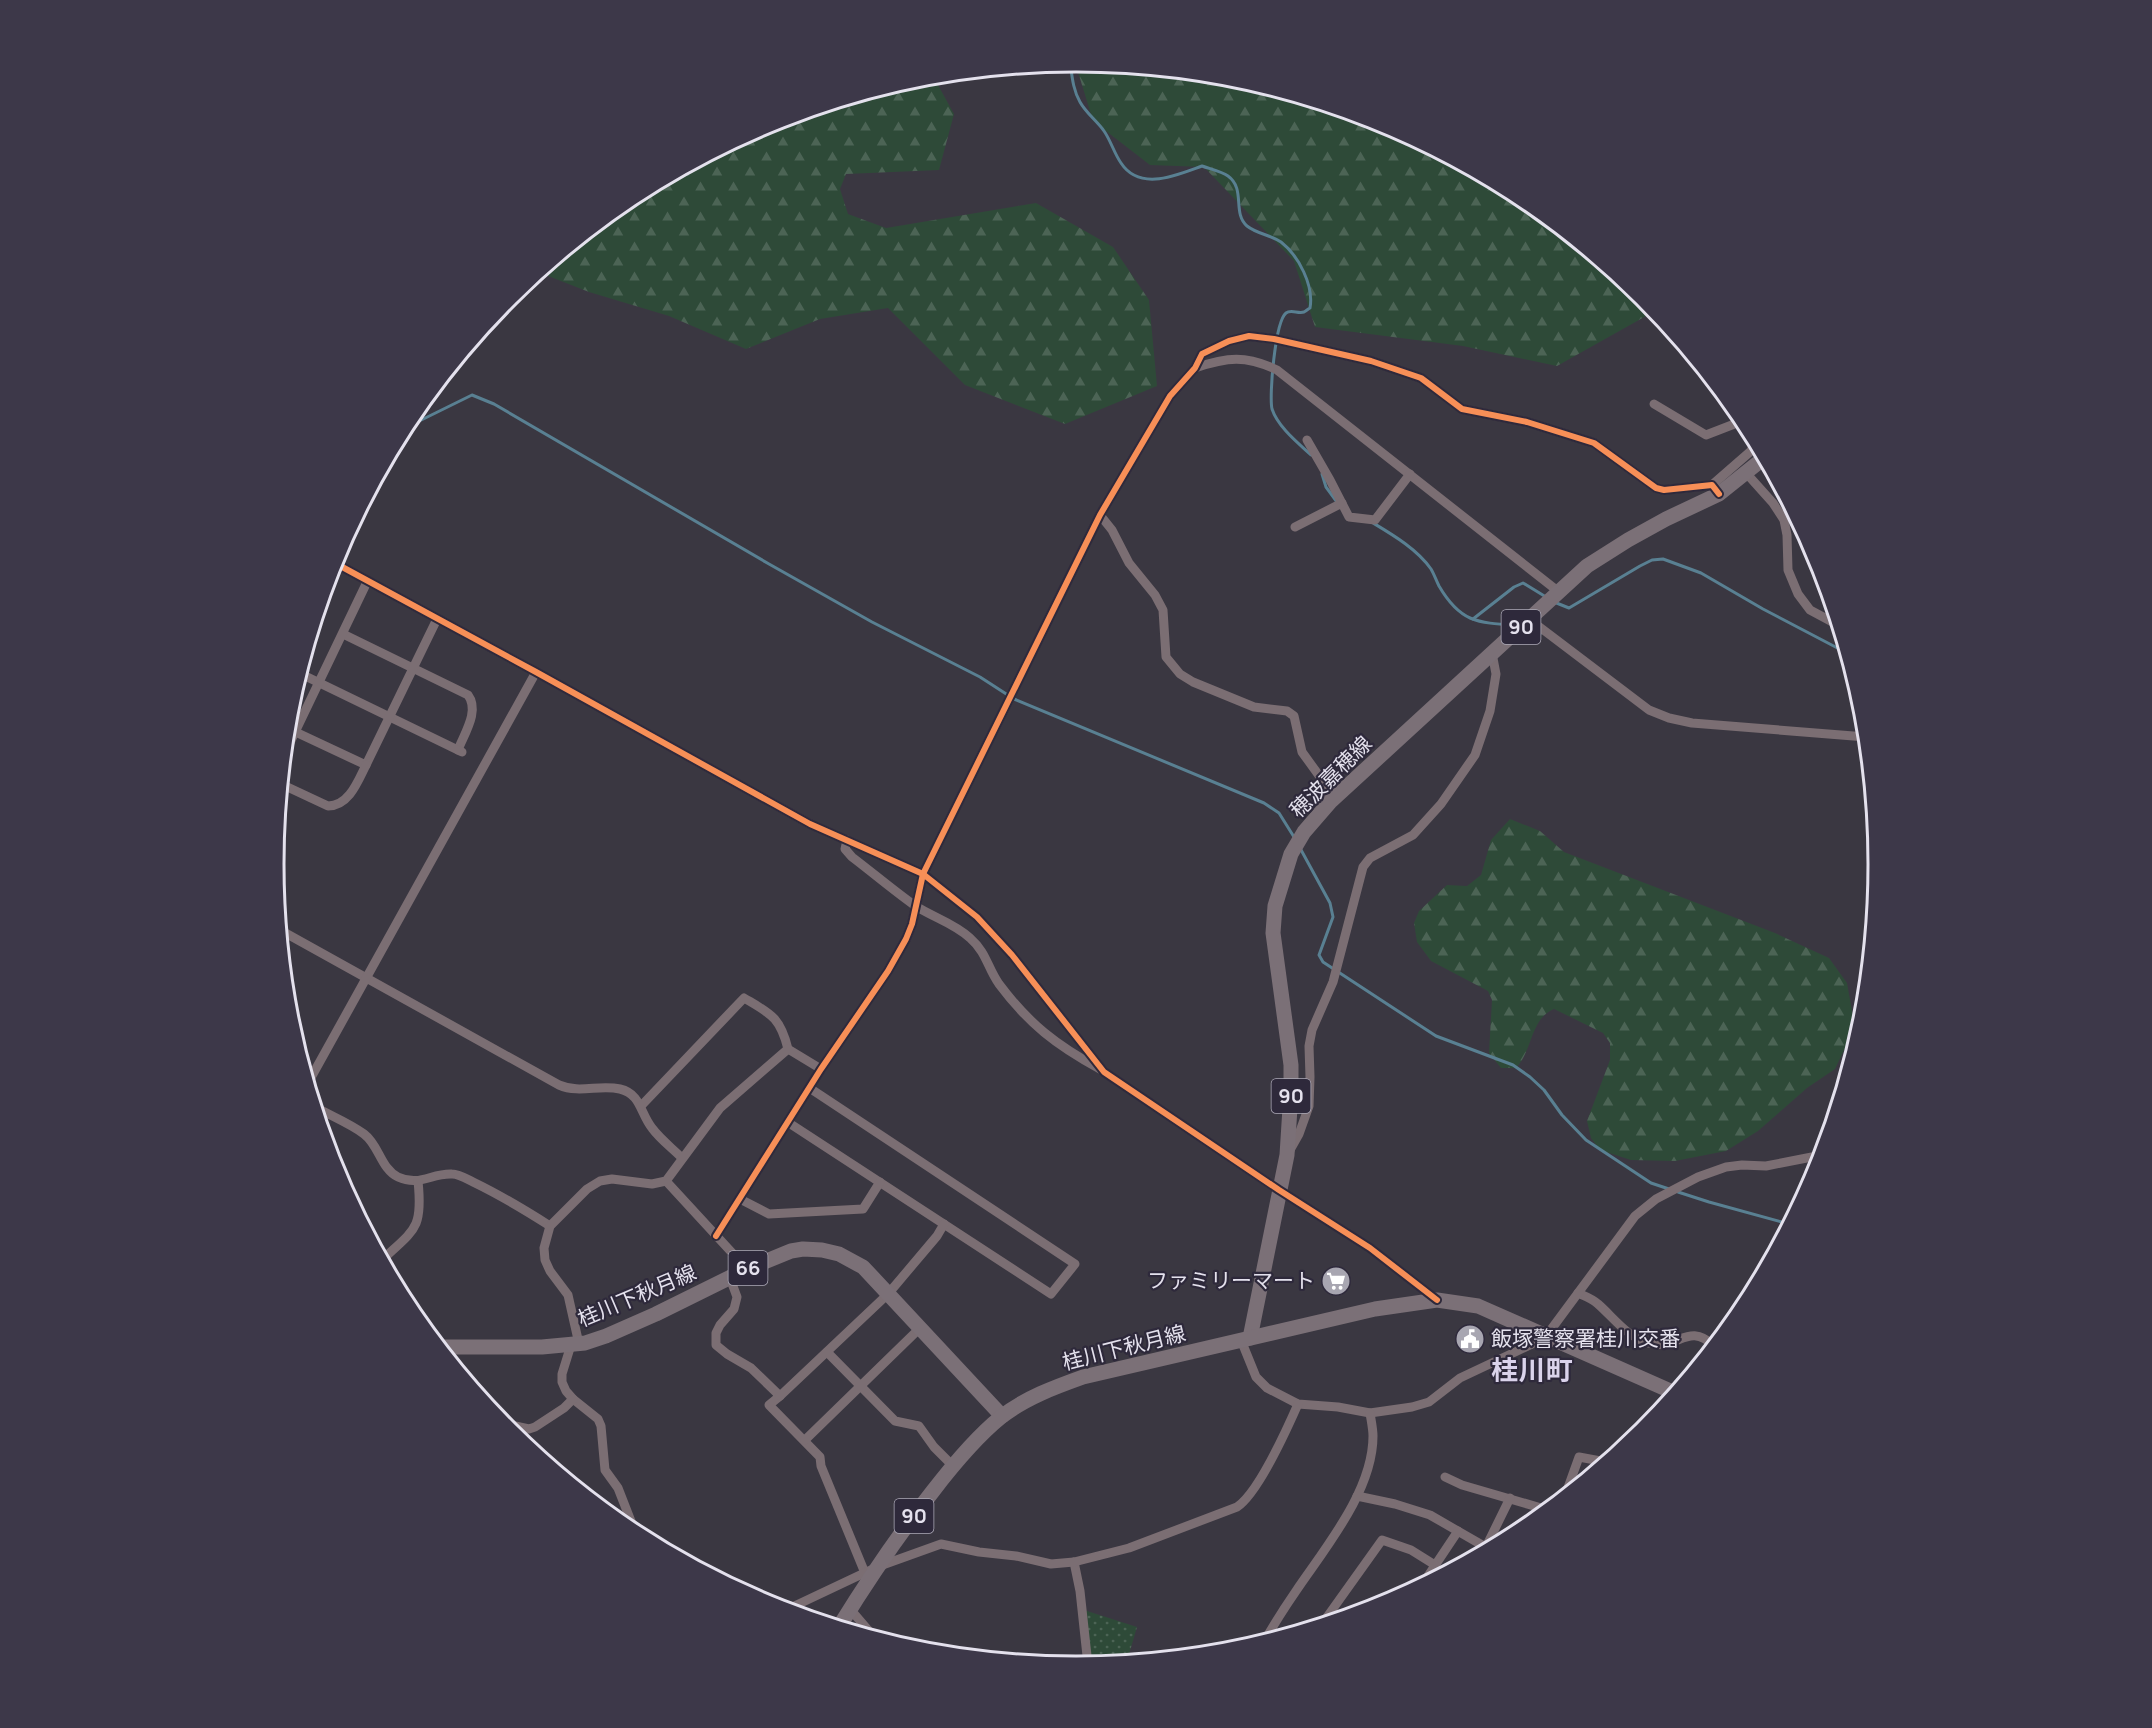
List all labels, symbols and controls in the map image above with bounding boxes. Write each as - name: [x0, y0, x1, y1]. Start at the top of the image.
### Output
- road number: 90: [1502, 610, 1540, 644]
- street label: 穂波嘉穂線: [1283, 729, 1377, 823]
- road number: 90: [1272, 1079, 1310, 1113]
- road number: 66: [728, 1251, 768, 1285]
- street label: 桂川下秋月線: [573, 1258, 700, 1333]
- supermarket icon: ファミリーマート: [1320, 1265, 1352, 1297]
- place label: ファミリーマート: [1147, 1266, 1315, 1294]
- street label: 桂川下秋月線: [1059, 1318, 1188, 1376]
- public building icon: 飯塚警察署桂川交番: [1454, 1323, 1486, 1355]
- place label: 飯塚警察署桂川交番: [1491, 1324, 1680, 1352]
- district label: 桂川町: [1492, 1351, 1573, 1388]
- road number: 90: [894, 1499, 934, 1533]

